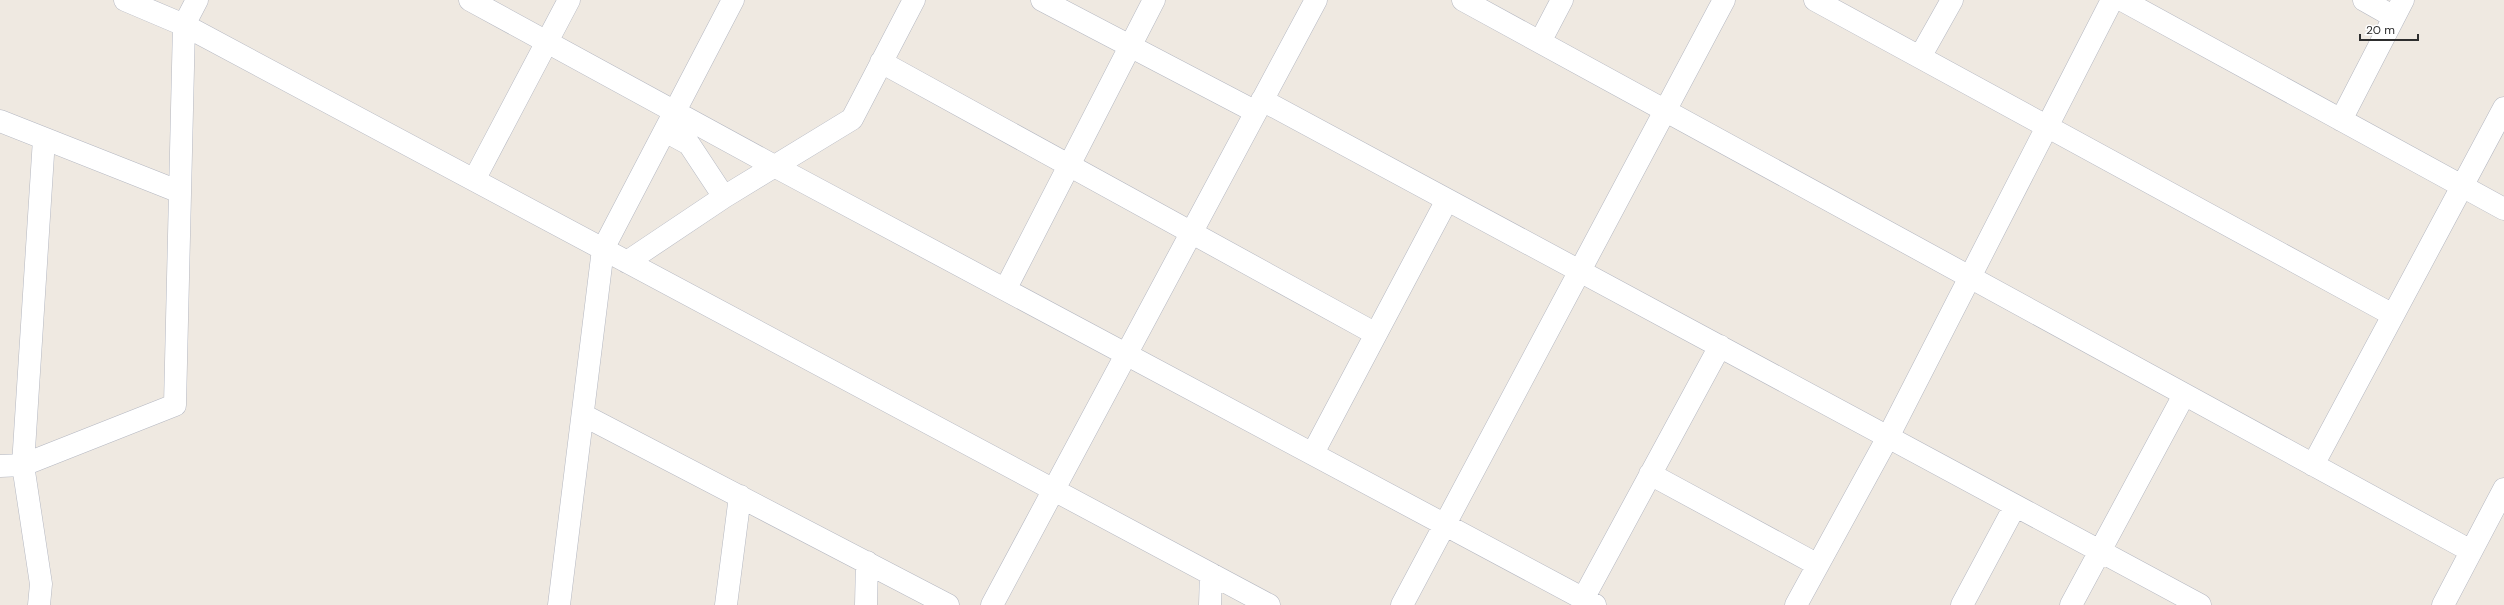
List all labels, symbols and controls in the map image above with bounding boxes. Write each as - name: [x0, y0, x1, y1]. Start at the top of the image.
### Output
- scale bar: [2360, 16, 2418, 42]
- text: 20 m: [2366, 22, 2395, 38]

